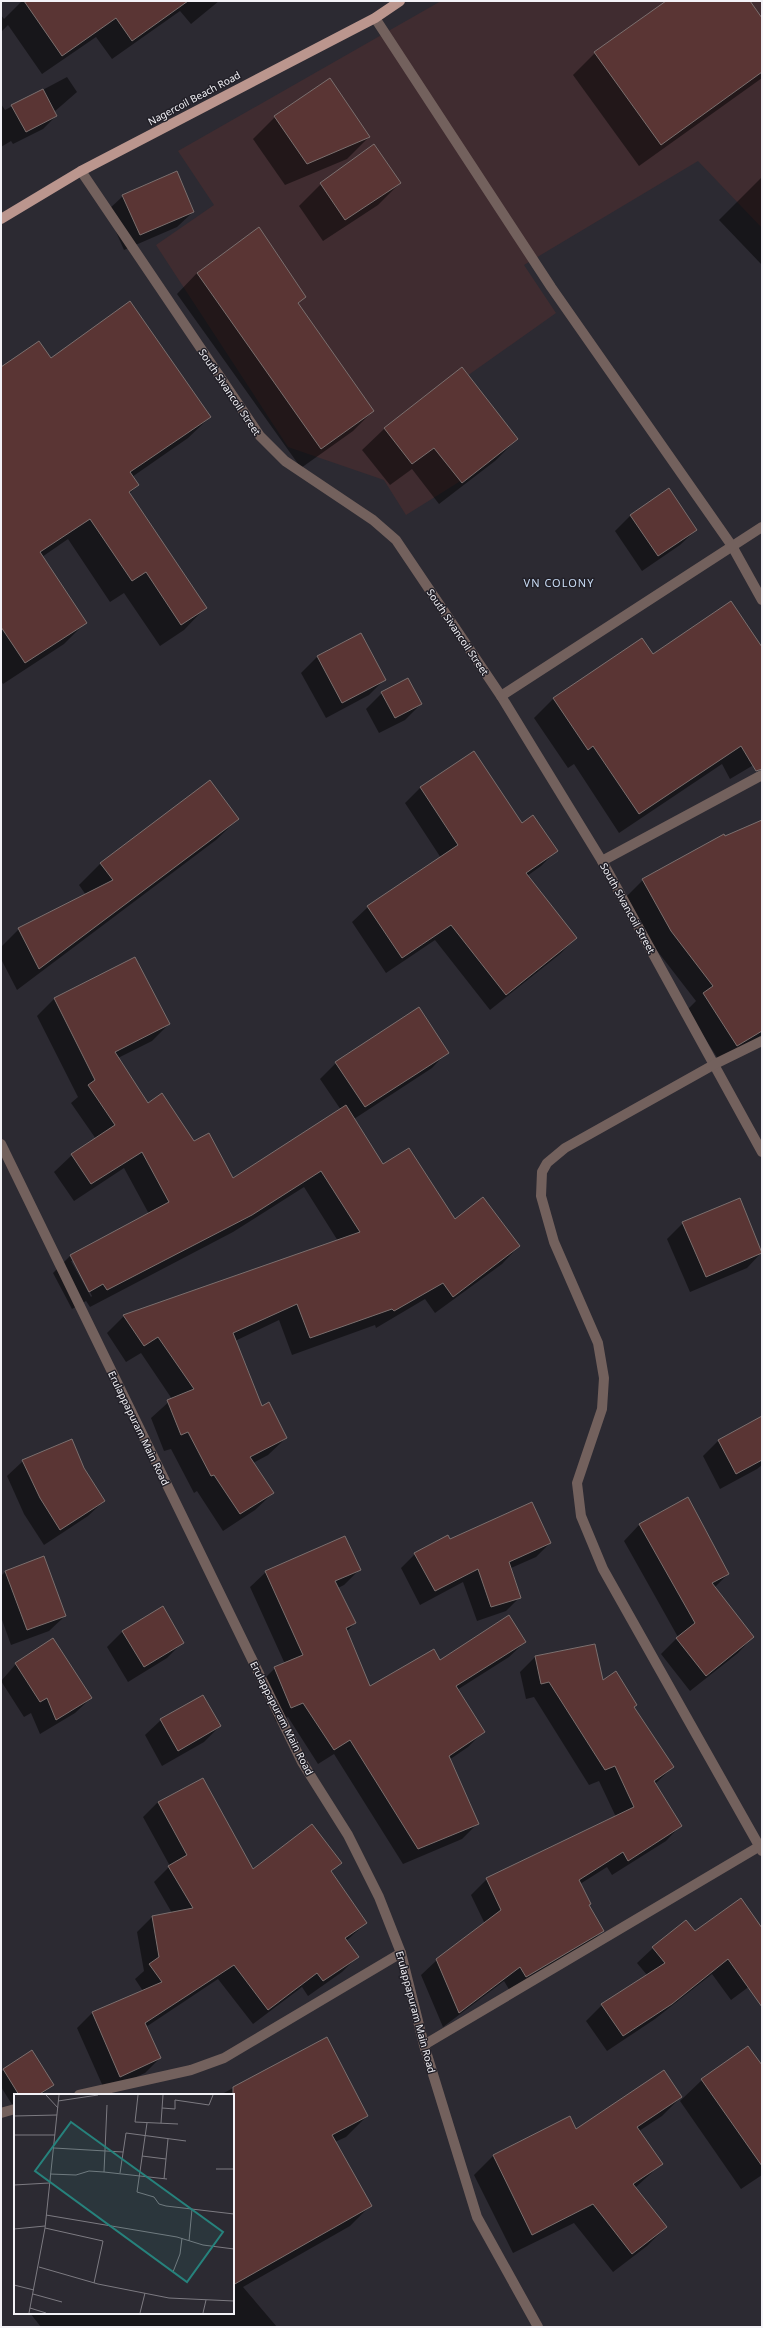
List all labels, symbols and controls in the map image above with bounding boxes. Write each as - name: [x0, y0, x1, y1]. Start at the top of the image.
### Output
- street label: Nagercoil Beach Road: [145, 68, 243, 128]
- street label: South Sivancoil Street: [196, 346, 264, 438]
- district label: VN COLONY: [524, 575, 594, 590]
- street label: South Sivancoil Street: [424, 586, 492, 678]
- street label: South Sivancoil Street: [597, 860, 659, 956]
- street label: Erulappapuram Main Road: [105, 1368, 173, 1488]
- street label: Erulappapuram Main Road: [247, 1659, 317, 1777]
- street label: Erulappapuram Main Road: [393, 1949, 439, 2075]
- inset map: [14, 2094, 234, 2314]

